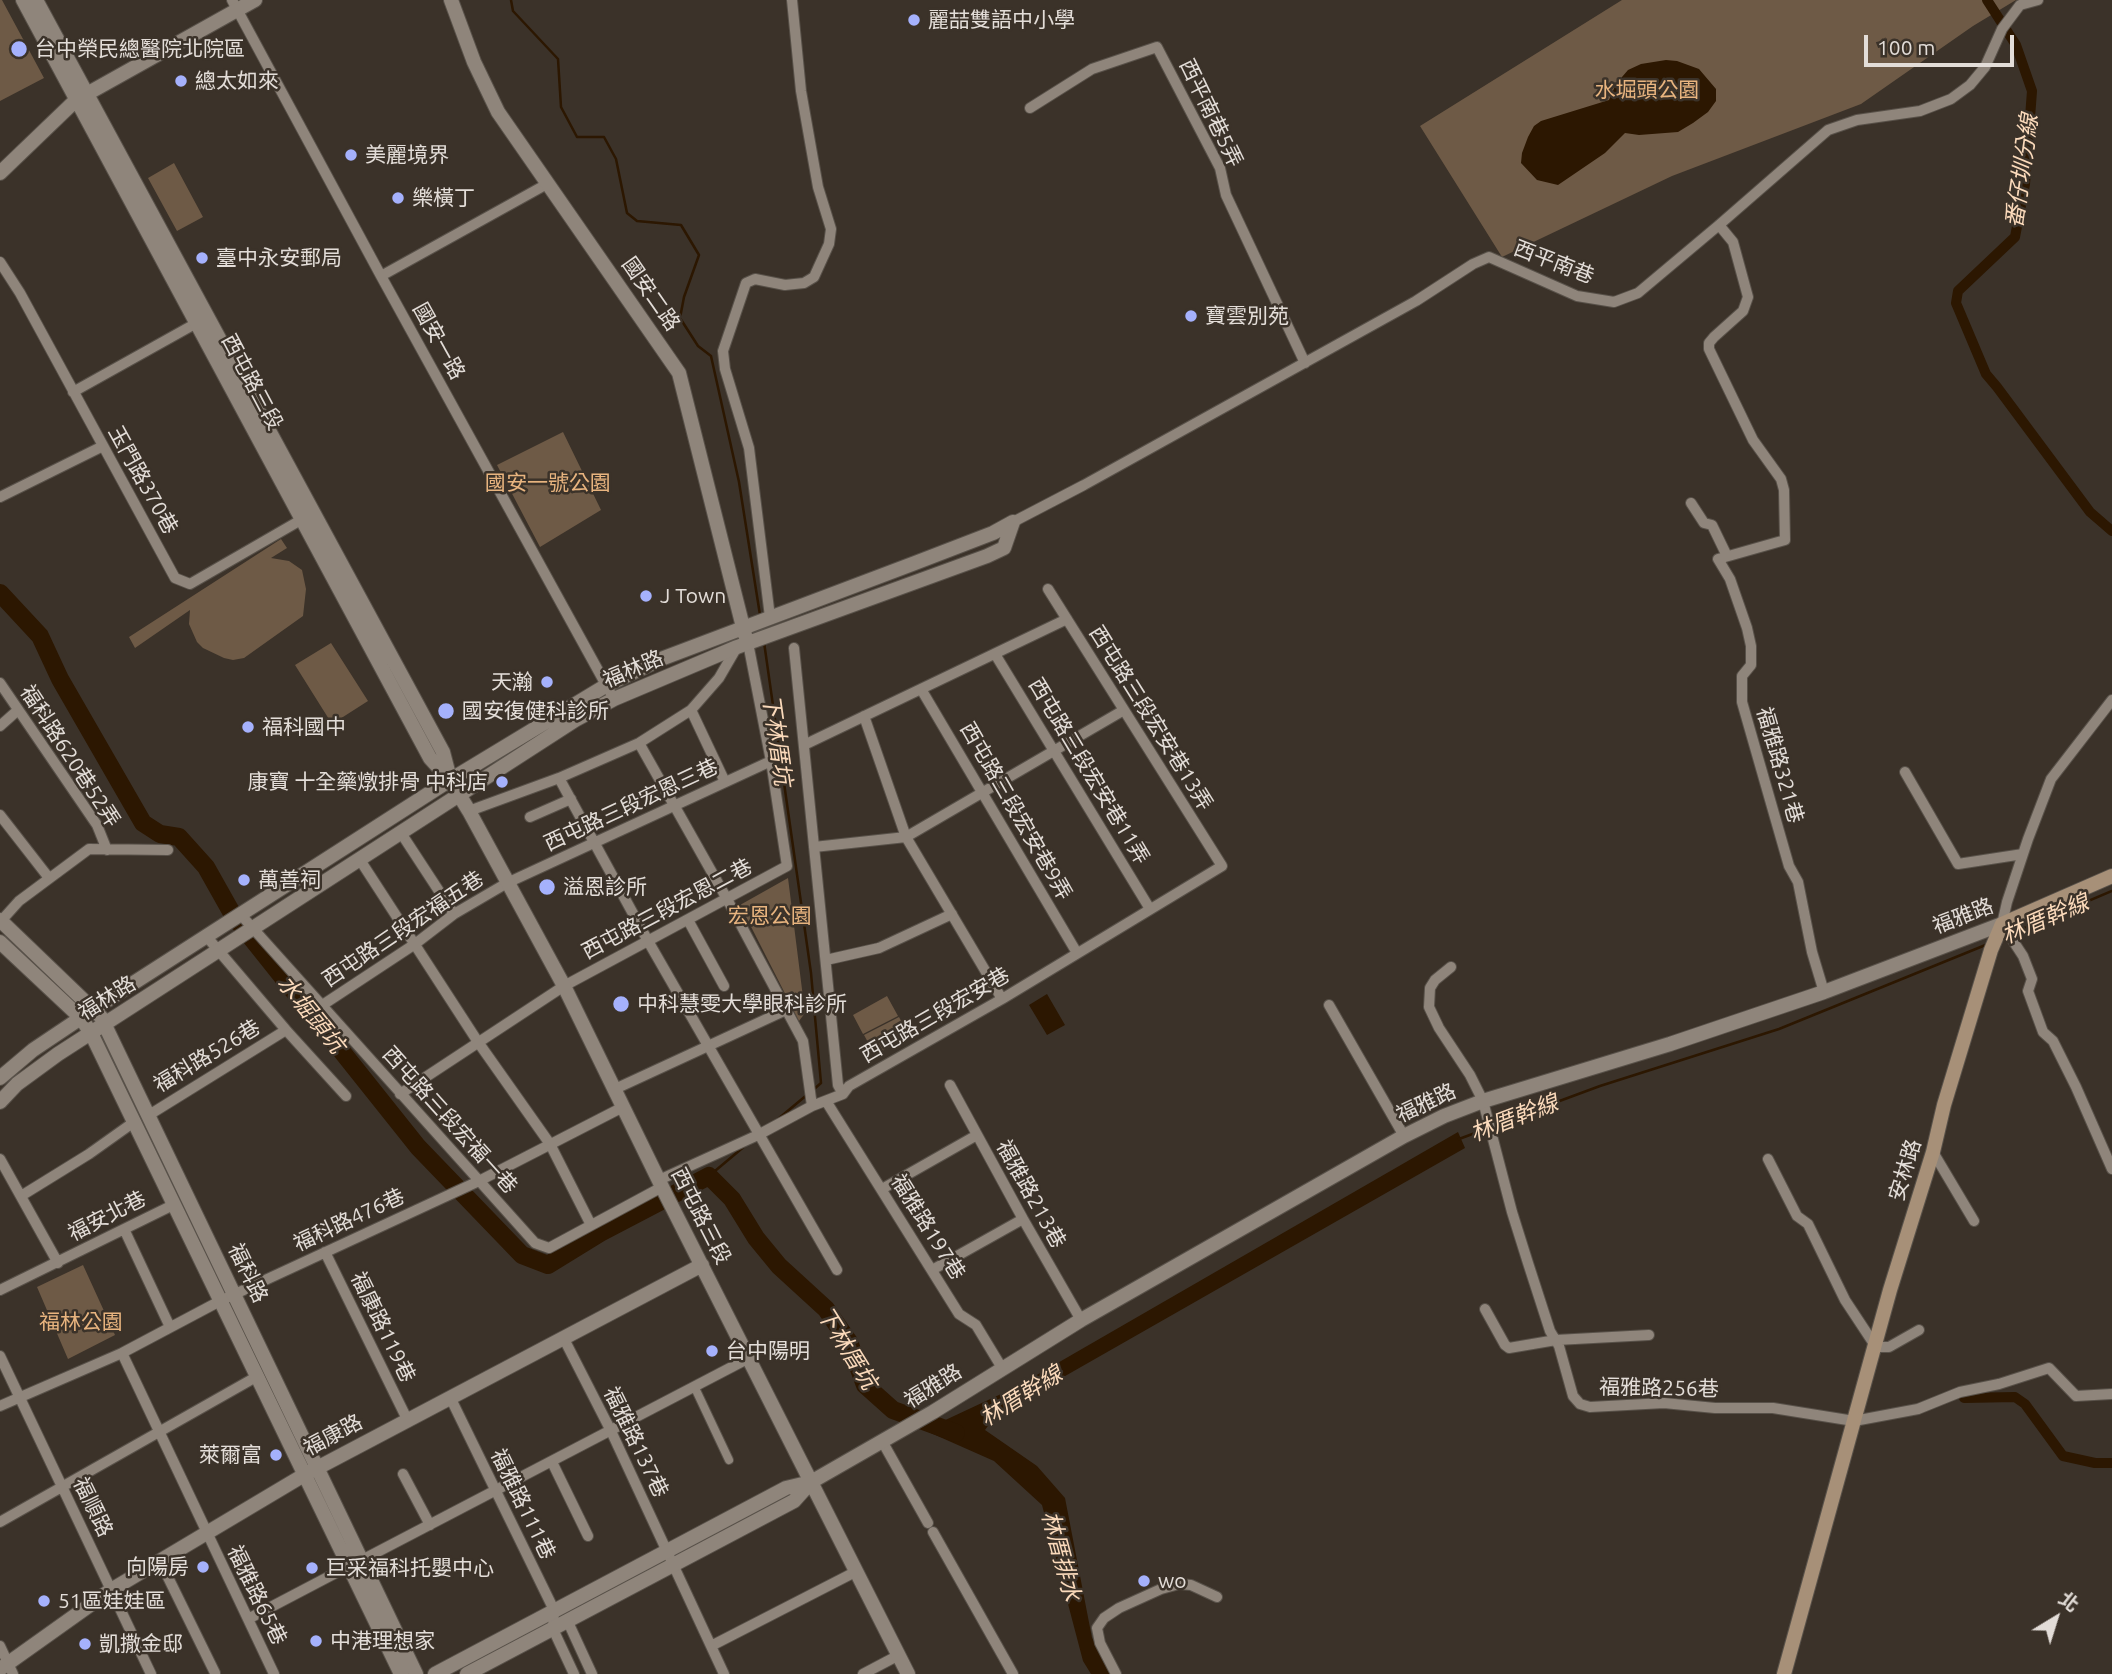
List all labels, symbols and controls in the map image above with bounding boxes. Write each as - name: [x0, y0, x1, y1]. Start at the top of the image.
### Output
- place label: 麗喆雙語中小學: [928, 7, 1075, 33]
- marker: 麗喆雙語中小學: [906, 12, 922, 28]
- scale bar: [1867, 21, 2018, 65]
- text: 100 m: [1877, 35, 1935, 59]
- place label: 台中榮民總醫院北院區: [35, 36, 245, 62]
- marker: 台中榮民總醫院北院區: [9, 39, 29, 59]
- street label: 西平南巷5弄: [1174, 55, 1248, 171]
- place label: 總太如來: [195, 68, 279, 94]
- marker: 總太如來: [173, 73, 189, 89]
- park label: 水堀頭公園: [1595, 77, 1699, 103]
- water label: 番仔圳分線: [2000, 112, 2044, 230]
- place label: 美麗境界: [365, 142, 449, 168]
- marker: 美麗境界: [343, 147, 359, 163]
- place label: 樂橫丁: [412, 185, 475, 211]
- marker: 樂橫丁: [390, 190, 406, 206]
- street label: 西平南巷: [1510, 235, 1598, 289]
- place label: 臺中永安郵局: [216, 245, 342, 271]
- marker: 臺中永安郵局: [194, 250, 210, 266]
- street label: 國安二路: [617, 252, 685, 336]
- street label: 國安一路: [408, 298, 470, 384]
- place label: 寶雲別苑: [1205, 303, 1289, 329]
- marker: 寶雲別苑: [1183, 308, 1199, 324]
- street label: 西屯路三段: [216, 330, 288, 434]
- street label: 玉門路370巷: [103, 422, 183, 538]
- park label: 國安一號公園: [485, 470, 611, 496]
- place label: J Town: [660, 583, 726, 609]
- marker: J Town: [638, 588, 654, 604]
- street label: 西屯路三段宏安巷13弄: [1084, 621, 1218, 815]
- street label: 福林路: [599, 645, 667, 693]
- place label: 天瀚: [491, 669, 533, 695]
- street label: 西屯路三段宏安巷11弄: [1023, 673, 1155, 869]
- marker: 天瀚: [539, 674, 555, 690]
- street label: 福科路620巷52弄: [15, 680, 125, 832]
- water label: 下林厝坑: [757, 693, 797, 787]
- place label: 國安復健科診所: [462, 698, 609, 724]
- marker: 國安復健科診所: [436, 701, 456, 721]
- street label: 福雅路321巷: [1751, 704, 1809, 826]
- place label: 福科國中: [262, 714, 346, 740]
- street label: 西屯路三段宏安巷9弄: [955, 718, 1077, 904]
- marker: 福科國中: [240, 719, 256, 735]
- street label: 西屯路三段宏恩三巷: [540, 754, 722, 856]
- place label: 康寶 十全藥燉排骨 中科店: [247, 769, 488, 795]
- marker: 康寶 十全藥燉排骨 中科店: [494, 774, 510, 790]
- street label: 西屯路三段宏恩二巷: [578, 854, 756, 964]
- street label: 西屯路三段宏福五巷: [318, 866, 488, 992]
- place label: 萬善祠: [258, 867, 321, 893]
- marker: 萬善祠: [236, 872, 252, 888]
- place label: 溢恩診所: [563, 874, 647, 900]
- marker: 溢恩診所: [537, 877, 557, 897]
- water label: 林厝幹線: [1997, 888, 2093, 950]
- street label: 福雅路: [1929, 893, 1997, 939]
- park label: 宏恩公園: [728, 903, 812, 929]
- street label: 西屯路三段宏安巷: [856, 962, 1014, 1068]
- water label: 水堀頭坑: [271, 970, 351, 1058]
- street label: 福林路: [74, 971, 140, 1025]
- place label: 中科慧雯大學眼科診所: [637, 991, 847, 1017]
- marker: 中科慧雯大學眼科診所: [611, 994, 631, 1014]
- street label: 福科路526巷: [149, 1014, 265, 1098]
- street label: 西屯路三段宏福一巷: [377, 1041, 523, 1199]
- street label: 福雅路: [1392, 1078, 1460, 1128]
- water label: 林厝幹線: [1466, 1089, 1562, 1147]
- street label: 福雅路213巷: [991, 1136, 1071, 1252]
- street label: 安林路: [1884, 1136, 1926, 1204]
- street label: 西屯路三段: [666, 1164, 736, 1268]
- street label: 福雅路197巷: [886, 1170, 970, 1284]
- street label: 福科路476巷: [290, 1183, 408, 1257]
- street label: 福安北巷: [64, 1186, 150, 1246]
- street label: 福科路: [223, 1239, 273, 1307]
- street label: 福康路119巷: [345, 1268, 421, 1386]
- water label: 下林厝坑: [811, 1302, 883, 1394]
- park label: 福林公園: [39, 1309, 123, 1335]
- place label: 台中陽明: [726, 1338, 810, 1364]
- marker: 台中陽明: [704, 1343, 720, 1359]
- street label: 福雅路: [900, 1359, 966, 1413]
- water label: 林厝幹線: [975, 1360, 1067, 1432]
- street label: 福雅路256巷: [1599, 1374, 1719, 1402]
- street label: 福雅路137巷: [598, 1383, 674, 1501]
- street label: 福康路: [299, 1409, 367, 1461]
- place label: 萊爾富: [199, 1442, 262, 1468]
- street label: 福雅路111巷: [485, 1445, 561, 1563]
- marker: 萊爾富: [268, 1447, 284, 1463]
- street label: 福順路: [68, 1473, 118, 1541]
- water label: 林厝排水: [1036, 1508, 1086, 1604]
- street label: 福雅路65巷: [222, 1541, 292, 1649]
- place label: 向陽房: [126, 1554, 189, 1580]
- place label: 巨采福科托嬰中心: [326, 1555, 494, 1581]
- marker: 向陽房: [195, 1559, 211, 1575]
- marker: 巨采福科托嬰中心: [304, 1560, 320, 1576]
- place label: wo: [1158, 1568, 1187, 1594]
- marker: wo: [1136, 1573, 1152, 1589]
- north arrow: [2021, 1583, 2091, 1653]
- text: 北: [2055, 1587, 2083, 1616]
- place label: 51區娃娃區: [58, 1588, 166, 1614]
- marker: 51區娃娃區: [36, 1593, 52, 1609]
- place label: 中港理想家: [330, 1628, 435, 1654]
- place label: 凱撒金邸: [99, 1631, 183, 1657]
- marker: 中港理想家: [308, 1633, 324, 1649]
- marker: 凱撒金邸: [77, 1636, 93, 1652]

